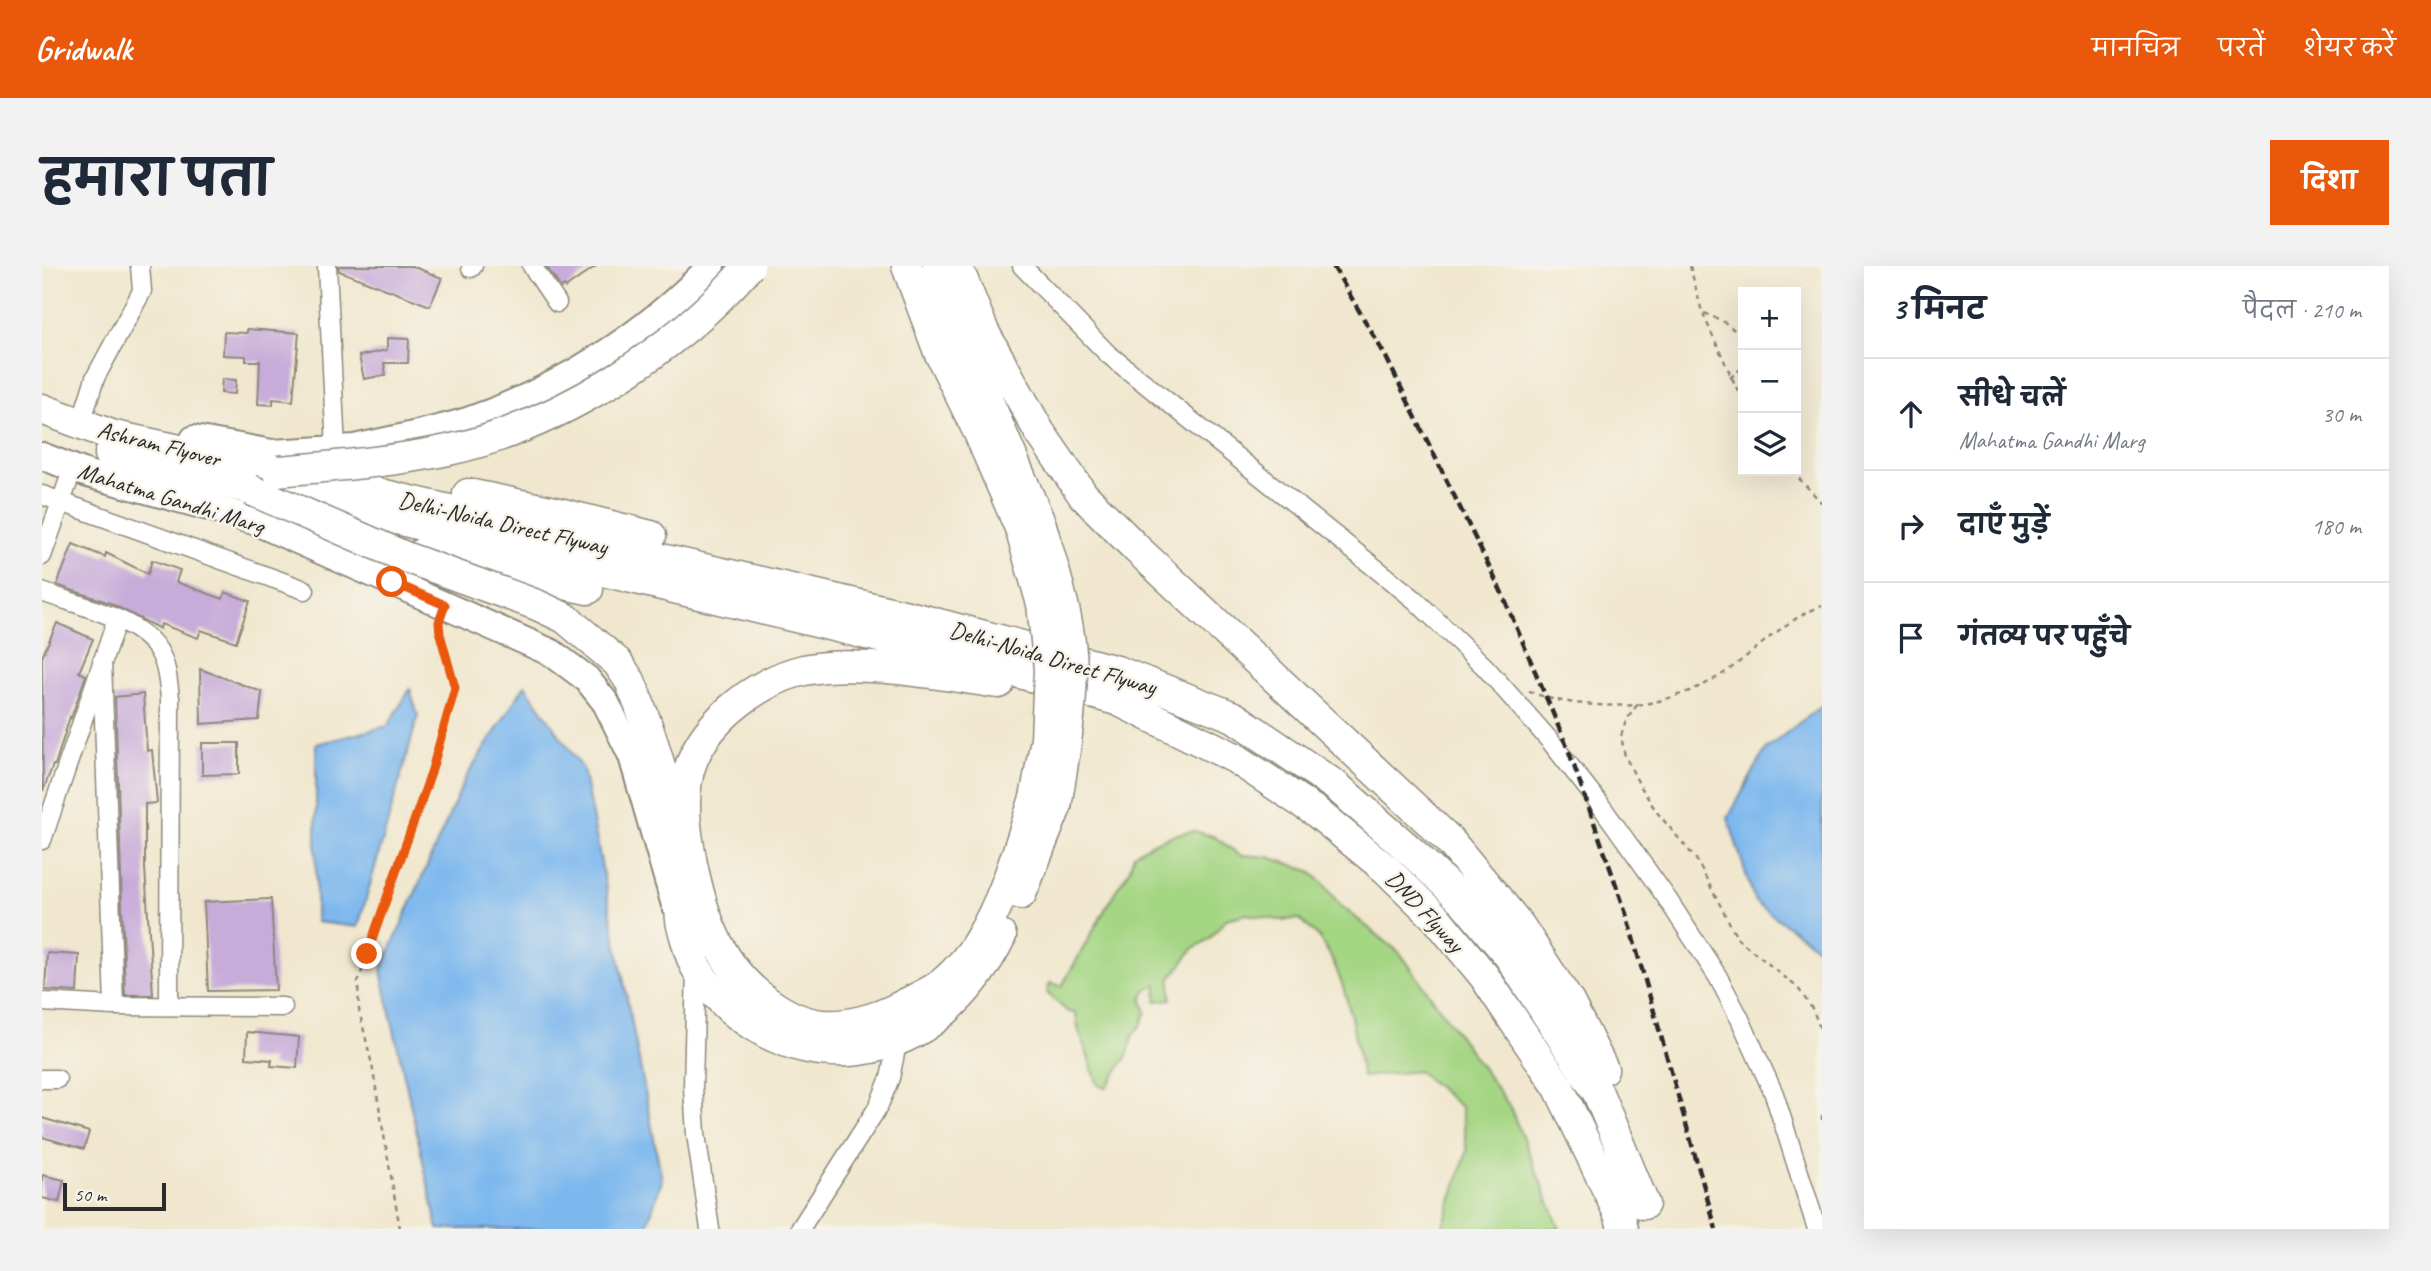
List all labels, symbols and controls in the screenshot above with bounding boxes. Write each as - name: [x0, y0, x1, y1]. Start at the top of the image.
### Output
- text: Gridwalk: [35, 28, 132, 70]
- text: मानचित्र: [2092, 33, 2180, 63]
- text: परतें: [2218, 33, 2265, 63]
- text: शेयर करें: [2303, 33, 2396, 63]
- button: दिशा: [2270, 140, 2389, 225]
- text: हमारा पता: [42, 148, 272, 210]
- map controls: [1738, 287, 1801, 476]
- button: +: [1738, 287, 1801, 350]
- text: 3 मिनट: [1892, 290, 1986, 328]
- text: पैदल · 210 m: [2243, 296, 2361, 325]
- button: −: [1738, 350, 1801, 413]
- text: सीधे चलें: [1959, 381, 2065, 414]
- icon: ahead: [1892, 395, 1930, 433]
- text: 30 m: [2322, 400, 2361, 429]
- button: layers: [1738, 413, 1801, 476]
- street label: Ashram Flyover: [95, 414, 226, 474]
- text: Mahatma Gandhi Marg: [1959, 426, 2144, 455]
- street label: Mahatma Gandhi Marg: [74, 455, 270, 541]
- street label: Delhi-Noida Direct Flyway: [396, 484, 612, 562]
- icon: right: [1892, 507, 1930, 545]
- text: दाएँ मुड़ें: [1959, 508, 2049, 541]
- text: 180 m: [2312, 512, 2361, 541]
- route start: [376, 566, 407, 597]
- street label: Delhi-Noida Direct Flyway: [946, 614, 1162, 702]
- icon: arrive: [1892, 619, 1930, 657]
- text: गंतव्य पर पहुँचे: [1959, 620, 2130, 653]
- street label: DND Flyway: [1379, 864, 1472, 960]
- route end: [351, 938, 382, 969]
- scale bar: [63, 1180, 166, 1212]
- text: 50 m: [74, 1183, 106, 1207]

